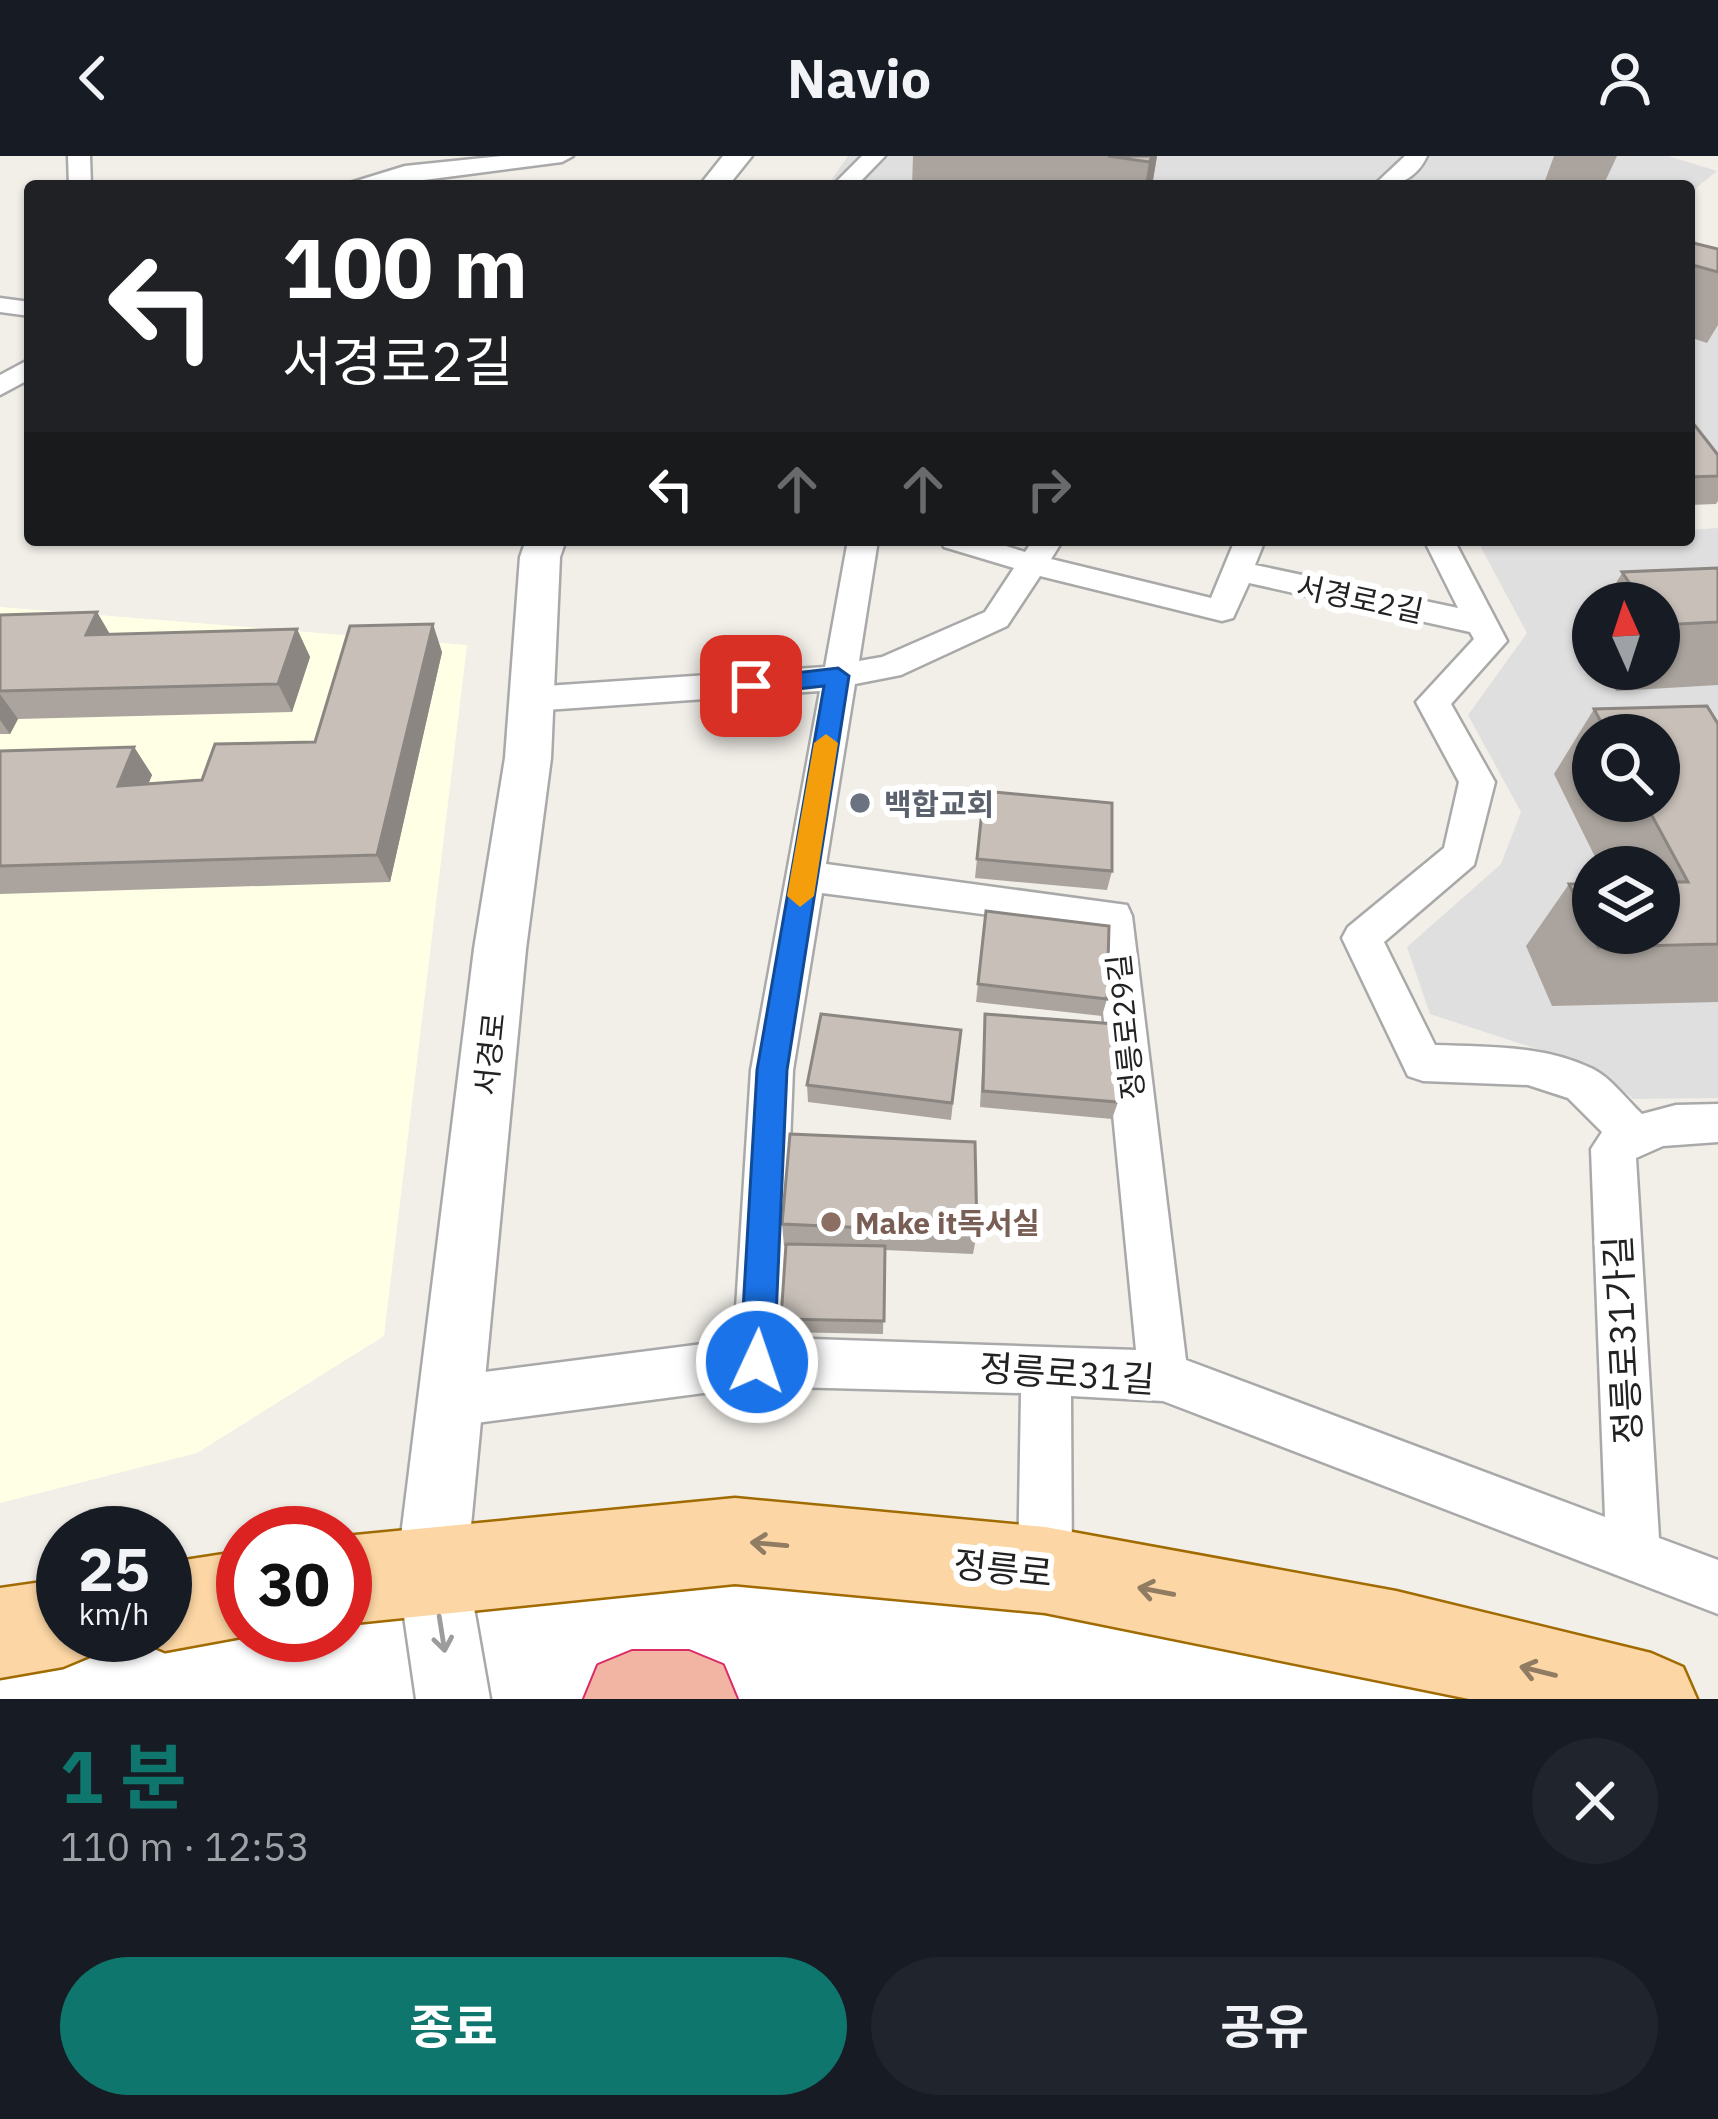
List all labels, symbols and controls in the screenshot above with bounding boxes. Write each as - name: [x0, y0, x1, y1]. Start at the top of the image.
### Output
- text: Navio: [787, 43, 931, 113]
- icon: back: [60, 45, 126, 111]
- icon: person: [1592, 45, 1658, 111]
- text: 100 m: [282, 212, 528, 321]
- icon: left: [84, 228, 240, 384]
- text: 서경로2길: [282, 326, 513, 396]
- icon: left: [638, 456, 704, 522]
- icon: ahead: [764, 456, 830, 522]
- icon: ahead: [890, 456, 956, 522]
- icon: right: [1016, 456, 1082, 522]
- street label: 서경로2길: [1293, 566, 1427, 630]
- north arrow: [1572, 582, 1680, 690]
- map controls: [1572, 582, 1680, 954]
- pin: [700, 635, 802, 737]
- icon: arrive: [718, 653, 784, 719]
- button: search: [1572, 714, 1680, 822]
- place label: 백합교회: [884, 784, 994, 823]
- marker: 백합교회: [847, 790, 873, 816]
- button: layers: [1572, 846, 1680, 954]
- street label: 정릉로29길: [1098, 952, 1152, 1102]
- street label: 서경로: [465, 1011, 513, 1097]
- place label: Make it독서실: [855, 1203, 1040, 1242]
- marker: Make it독서실: [818, 1209, 844, 1235]
- street label: 정릉로31가길: [1593, 1235, 1651, 1445]
- position arrow: [694, 1299, 820, 1425]
- street label: 정릉로31길: [978, 1343, 1156, 1403]
- speed limit sign: 30: [216, 1506, 372, 1662]
- text: 25: [78, 1529, 150, 1608]
- one-way arrow: [750, 1532, 789, 1555]
- street label: 정릉로: [951, 1539, 1055, 1597]
- one-way arrow: [1138, 1579, 1177, 1601]
- text: km/h: [79, 1594, 149, 1633]
- one-way arrow: [432, 1613, 455, 1652]
- one-way arrow: [1519, 1659, 1557, 1681]
- text: 1 분: [60, 1729, 186, 1823]
- button: close: [1532, 1738, 1658, 1864]
- text: 110 m · 12:53: [60, 1821, 310, 1872]
- button: 종료: [60, 1957, 847, 2095]
- button: 공유: [871, 1957, 1658, 2095]

